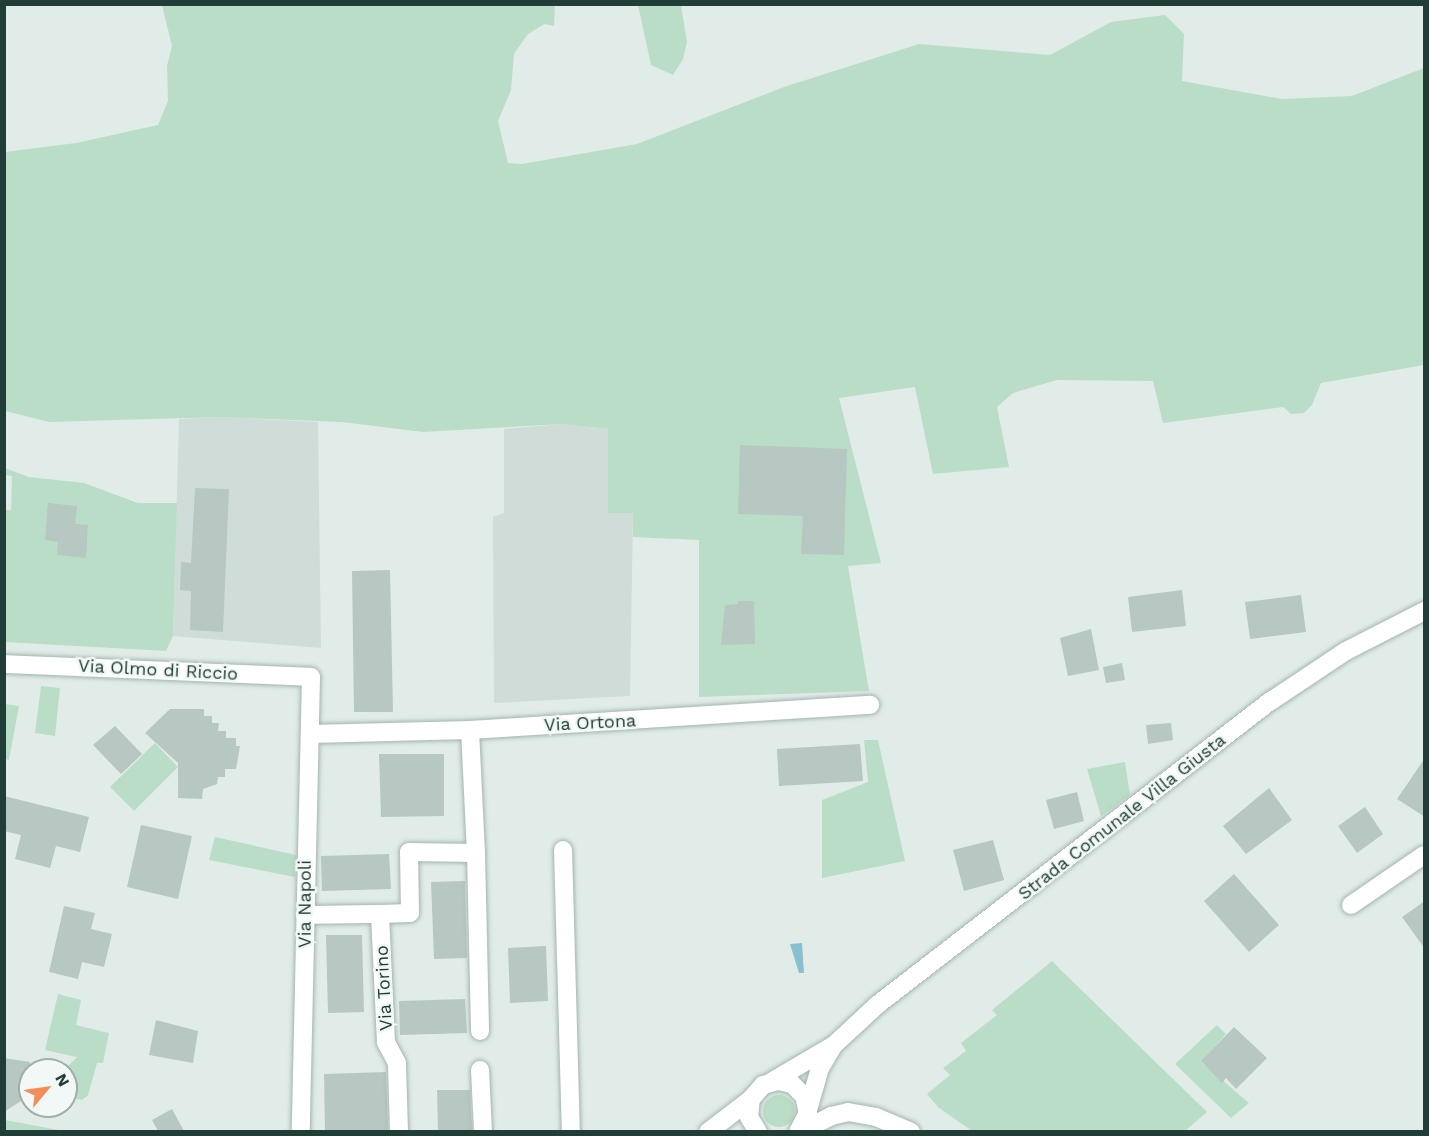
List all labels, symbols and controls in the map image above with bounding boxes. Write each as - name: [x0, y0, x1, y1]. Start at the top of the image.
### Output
- street label: Via Olmo di Riccio: [77, 655, 239, 685]
- street label: Via Ortona: [543, 710, 637, 736]
- street label: Strada Comunale Villa Giusta: [1013, 729, 1231, 905]
- street label: Via Napoli: [294, 860, 316, 948]
- street label: Via Torino: [371, 944, 397, 1032]
- north arrow: [18, 1058, 78, 1118]
- text: N: [51, 1070, 74, 1090]

